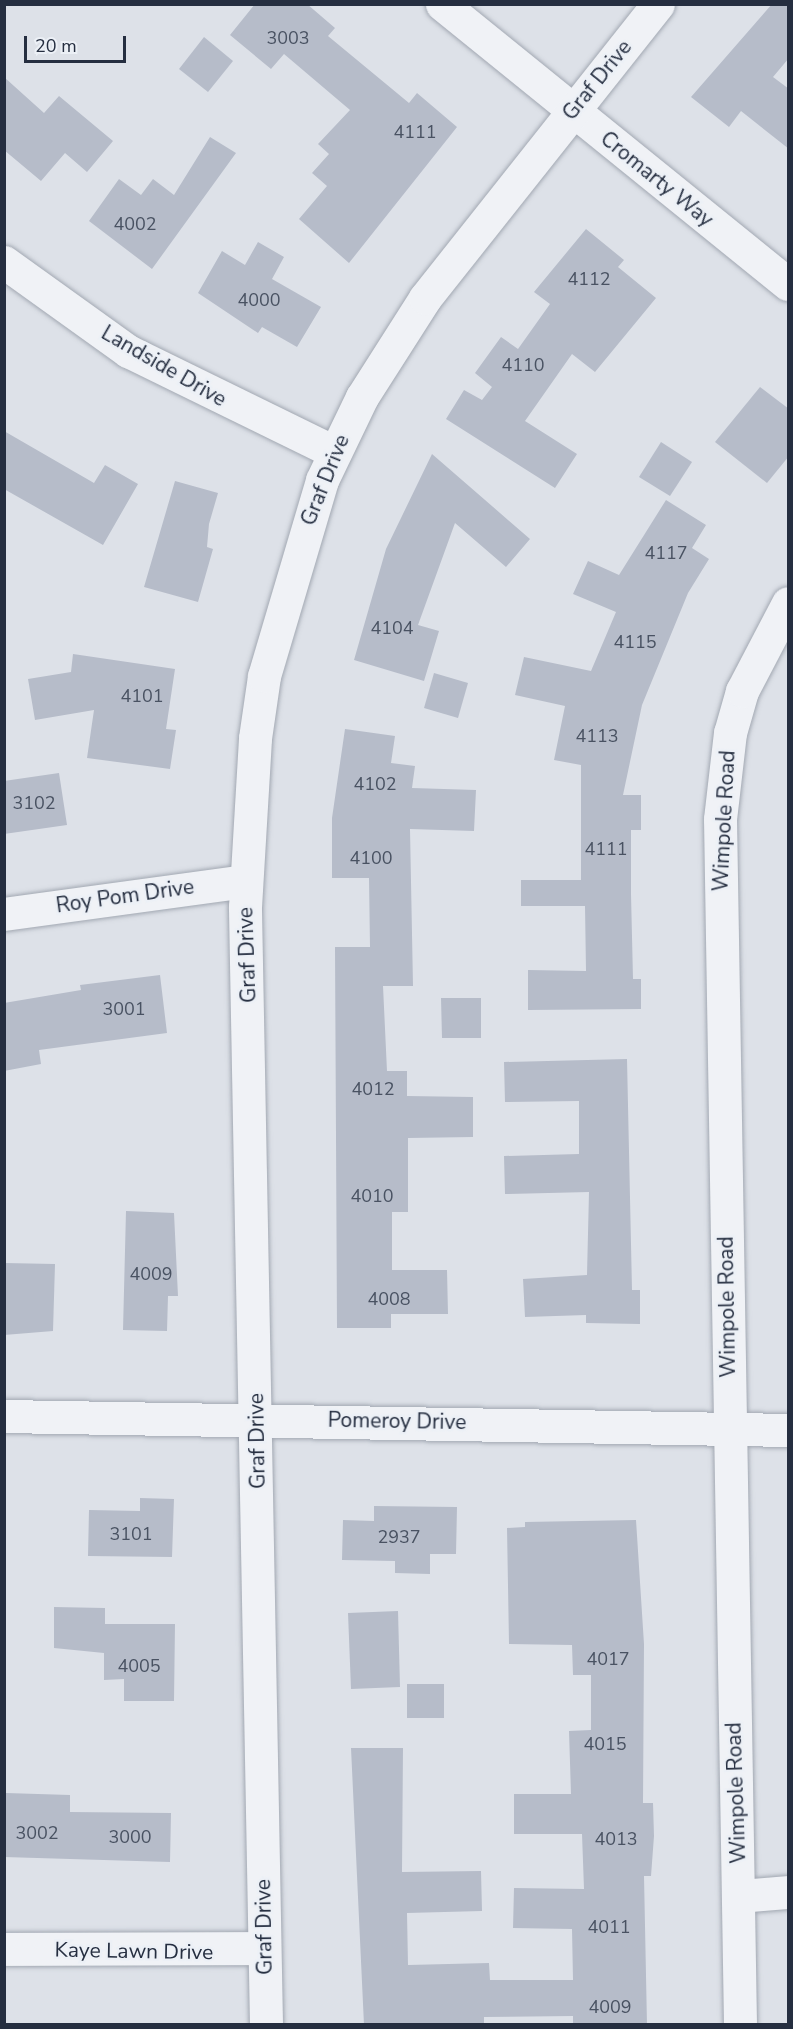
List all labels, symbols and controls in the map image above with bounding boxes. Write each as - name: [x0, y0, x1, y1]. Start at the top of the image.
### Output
- scale bar: [27, 24, 129, 62]
- house number: 3003: [266, 27, 310, 49]
- text: 20 m: [35, 34, 77, 58]
- street label: Graf Drive: [557, 35, 637, 125]
- house number: 4111: [393, 121, 437, 143]
- street label: Cromarty Way: [596, 126, 718, 232]
- house number: 4002: [113, 213, 157, 235]
- house number: 4112: [567, 268, 611, 290]
- house number: 4000: [237, 289, 281, 311]
- street label: Landside Drive: [97, 320, 231, 412]
- house number: 4110: [501, 354, 545, 376]
- street label: Graf Drive: [295, 431, 355, 529]
- house number: 4117: [644, 542, 688, 564]
- house number: 4104: [370, 617, 414, 639]
- house number: 4115: [613, 631, 657, 653]
- house number: 4101: [120, 685, 164, 707]
- house number: 4113: [575, 725, 619, 747]
- street label: Wimpole Road: [708, 750, 740, 892]
- house number: 4102: [353, 773, 397, 795]
- house number: 3102: [12, 792, 56, 814]
- house number: 4111: [584, 838, 628, 860]
- house number: 4100: [349, 847, 393, 869]
- street label: Roy Pom Drive: [54, 874, 196, 918]
- street label: Graf Drive: [233, 907, 261, 1003]
- house number: 3001: [102, 998, 146, 1020]
- house number: 4012: [351, 1078, 395, 1100]
- house number: 4010: [350, 1185, 394, 1207]
- street label: Wimpole Road: [713, 1236, 741, 1378]
- house number: 4009: [129, 1263, 173, 1285]
- house number: 4008: [367, 1288, 411, 1310]
- street label: Graf Drive: [244, 1393, 270, 1489]
- street label: Pomeroy Drive: [328, 1407, 466, 1435]
- house number: 3101: [109, 1523, 153, 1545]
- house number: 2937: [377, 1526, 421, 1548]
- house number: 4017: [586, 1648, 630, 1670]
- house number: 4005: [117, 1655, 161, 1677]
- street label: Wimpole Road: [721, 1722, 751, 1864]
- house number: 4015: [583, 1733, 627, 1755]
- house number: 3002: [15, 1822, 59, 1844]
- house number: 3000: [108, 1826, 152, 1848]
- house number: 4013: [594, 1828, 638, 1850]
- street label: Graf Drive: [251, 1879, 277, 1975]
- house number: 4011: [587, 1916, 631, 1938]
- street label: Kaye Lawn Drive: [55, 1937, 213, 1965]
- house number: 4009: [588, 1996, 632, 2018]

